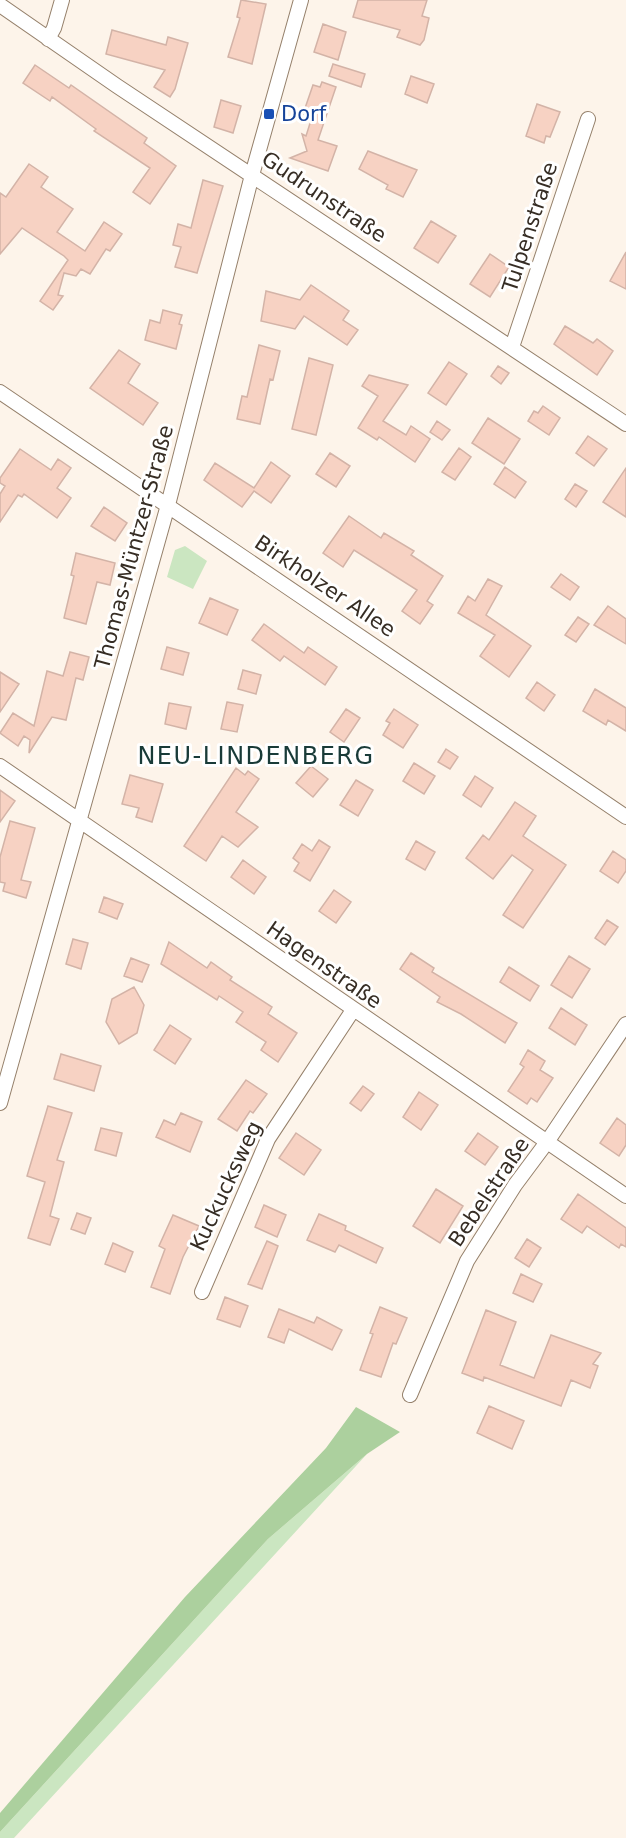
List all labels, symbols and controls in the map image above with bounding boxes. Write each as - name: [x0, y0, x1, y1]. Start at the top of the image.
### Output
- place label: Dorf: [281, 102, 327, 126]
- marker: Dorf: [262, 107, 276, 121]
- street label: Gudrunstraße: [257, 147, 391, 247]
- street label: Tulpenstraße: [497, 159, 562, 296]
- street label: Thomas-Müntzer-Straße: [90, 422, 178, 673]
- street label: Birkholzer Allee: [250, 530, 400, 642]
- district label: NEU-LINDENBERG: [137, 742, 375, 770]
- street label: Hagenstraße: [262, 916, 386, 1014]
- street label: Kuckucksweg: [185, 1117, 267, 1255]
- street label: Bebelstraße: [444, 1133, 534, 1251]

